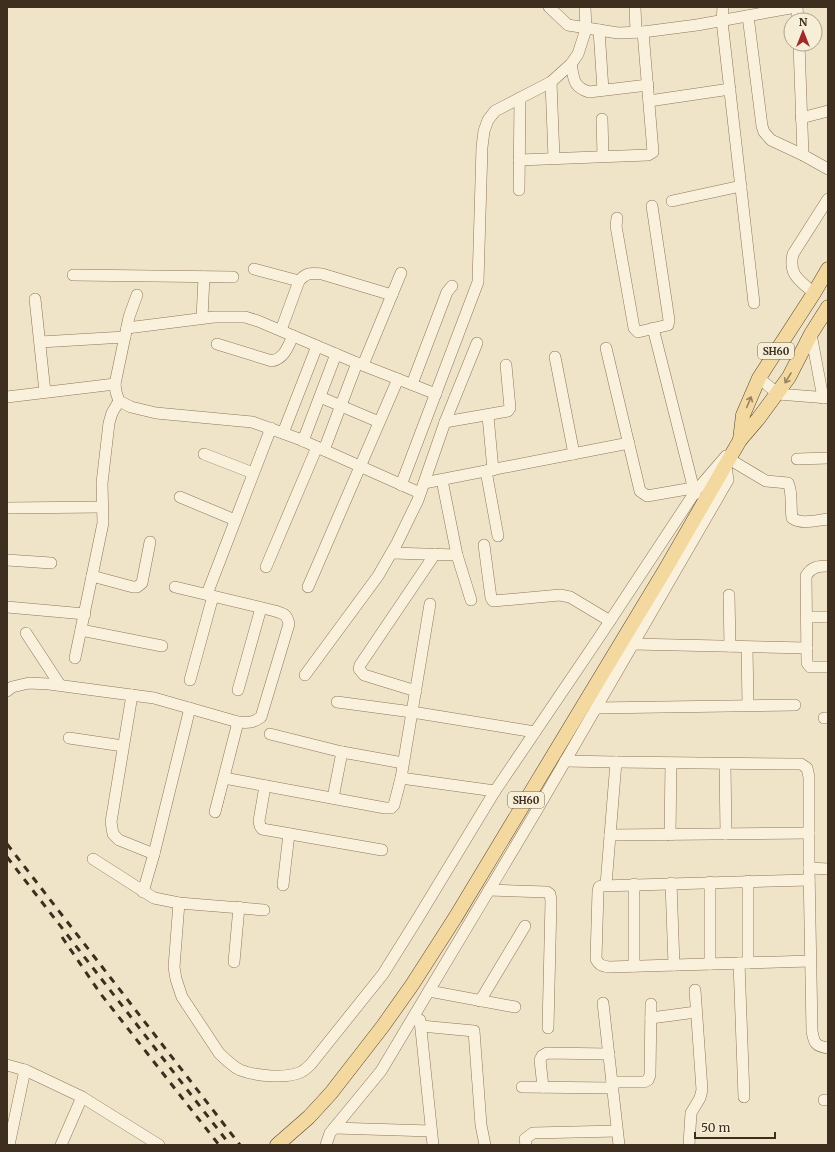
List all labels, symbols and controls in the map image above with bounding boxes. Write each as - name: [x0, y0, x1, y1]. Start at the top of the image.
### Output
- north arrow: [783, 12, 823, 52]
- text: N: [799, 15, 808, 29]
- road number: SH60: [758, 343, 794, 359]
- one-way arrow: [784, 372, 792, 384]
- one-way arrow: [745, 397, 753, 409]
- road number: SH60: [508, 792, 544, 808]
- scale bar: [695, 1114, 775, 1140]
- text: 50 m: [701, 1120, 730, 1135]

